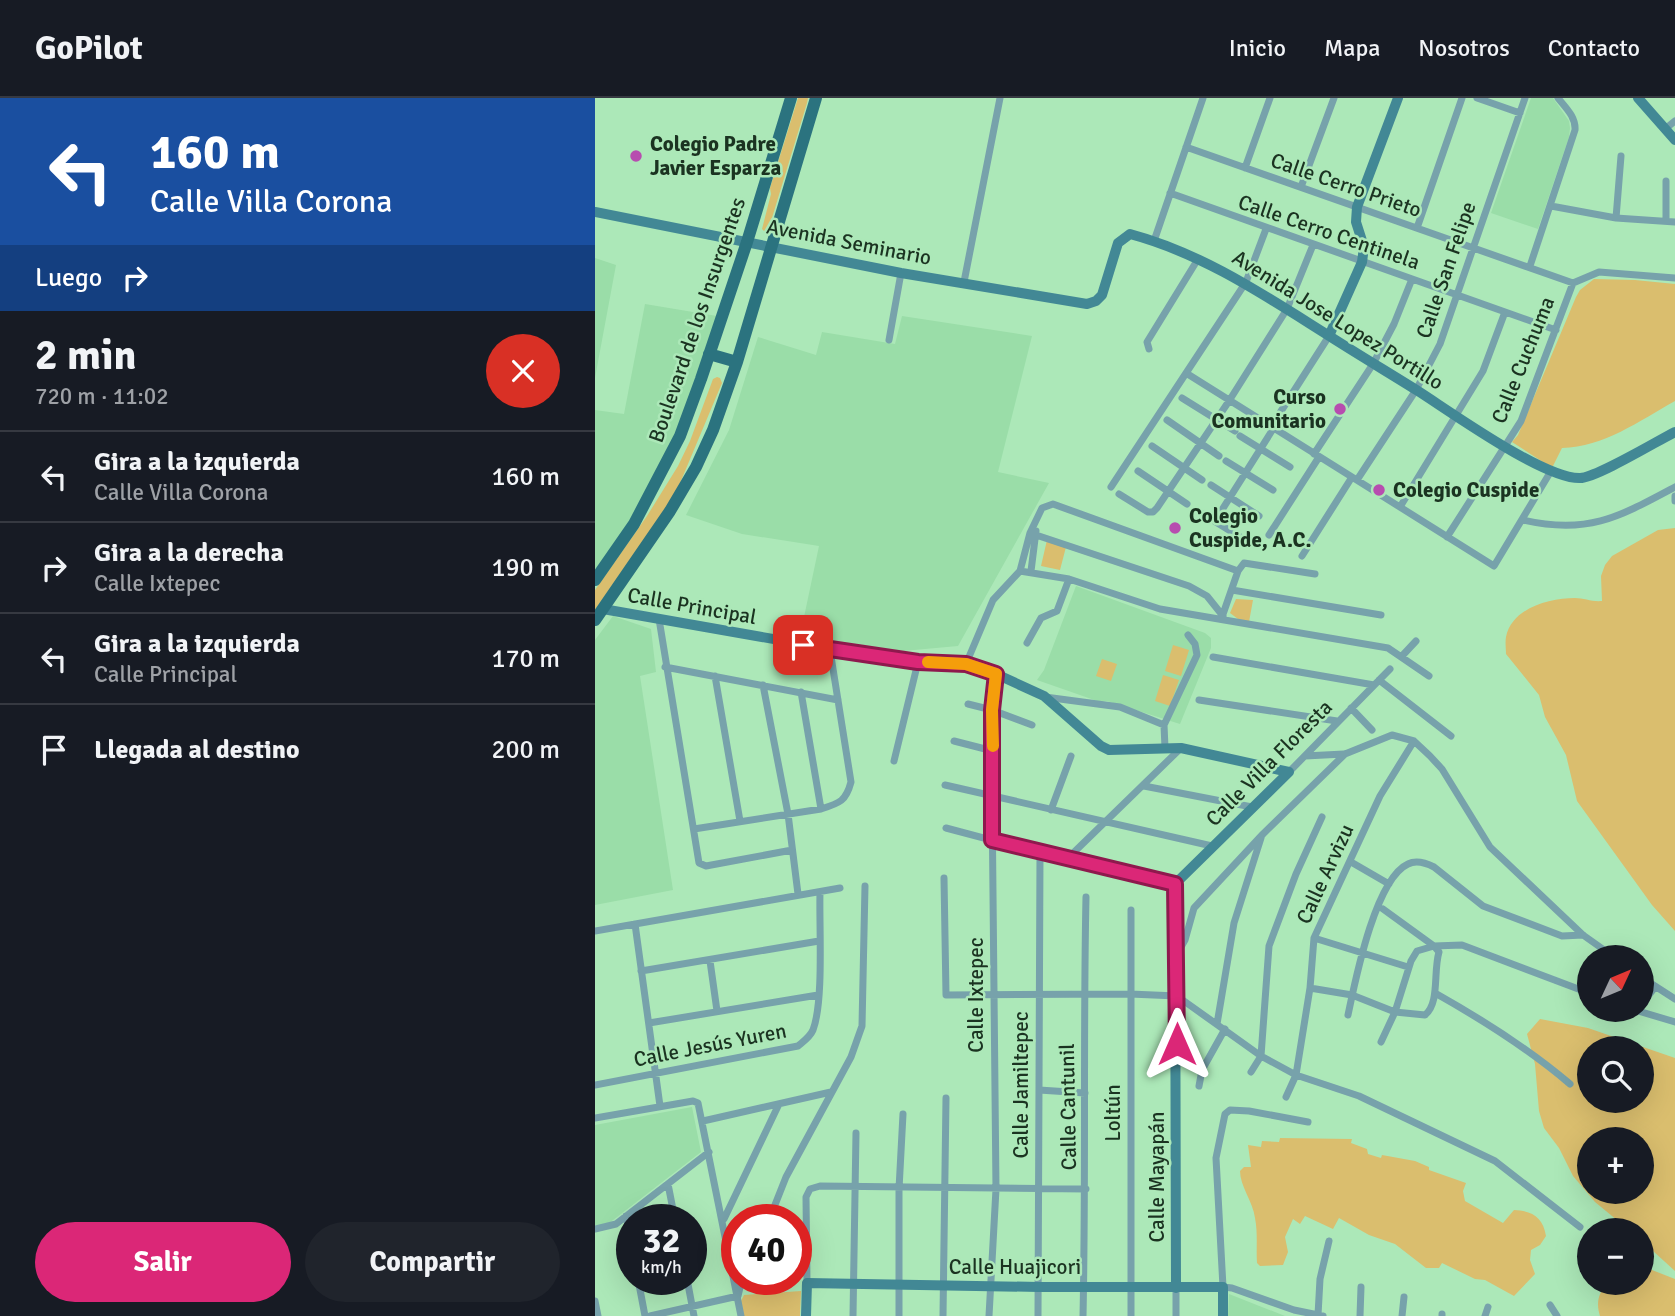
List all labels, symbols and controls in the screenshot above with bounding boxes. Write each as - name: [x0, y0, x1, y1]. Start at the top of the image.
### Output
- text: GoPilot: [35, 28, 143, 69]
- text: Inicio: [1229, 33, 1286, 63]
- text: Mapa: [1324, 33, 1380, 63]
- text: Nosotros: [1418, 33, 1510, 63]
- text: Contacto: [1548, 33, 1640, 63]
- text: 160 m: [150, 122, 280, 182]
- icon: left: [35, 126, 126, 217]
- place label: Colegio Padre Javier Esparza: [650, 131, 781, 181]
- street label: Calle Cerro Prieto: [1267, 147, 1425, 223]
- marker: Colegio Padre Javier Esparza: [628, 148, 644, 164]
- text: Calle Villa Corona: [150, 182, 393, 221]
- street label: Calle Cerro Centinela: [1235, 189, 1423, 275]
- street label: Boulevard de los Insurgentes: [643, 194, 751, 446]
- street label: Calle San Felipe: [1410, 198, 1482, 342]
- street label: Avenida Seminario: [764, 213, 934, 271]
- street label: Avenida Jose Lopez Portillo: [1228, 244, 1448, 396]
- icon: right: [116, 259, 154, 297]
- text: Luego: [35, 262, 102, 294]
- street label: Calle Cuchuma: [1486, 293, 1560, 427]
- text: 2 min: [35, 330, 136, 381]
- button: close: [486, 334, 560, 408]
- text: 720 m · 11:02: [35, 382, 169, 411]
- place label: Curso Comunitario: [1212, 384, 1326, 434]
- marker: Curso Comunitario: [1332, 401, 1348, 417]
- text: Gira a la izquierda: [94, 446, 300, 478]
- icon: left: [35, 458, 73, 496]
- text: 160 m: [491, 461, 560, 493]
- place label: Colegio Cuspide: [1393, 477, 1539, 503]
- text: Calle Villa Corona: [94, 478, 268, 507]
- marker: Colegio Cuspide: [1371, 482, 1387, 498]
- place label: Colegio Cuspide, A.C.: [1189, 503, 1311, 553]
- marker: Colegio Cuspide, A.C.: [1167, 520, 1183, 536]
- text: Gira a la derecha: [94, 537, 284, 569]
- icon: right: [35, 549, 73, 587]
- text: 190 m: [491, 552, 560, 584]
- text: Calle Ixtepec: [94, 569, 220, 598]
- street label: Calle Principal: [625, 582, 759, 630]
- pin: [773, 615, 833, 675]
- icon: arrive: [784, 626, 822, 664]
- text: Gira a la izquierda: [94, 628, 300, 660]
- icon: left: [35, 640, 73, 678]
- text: 170 m: [491, 643, 560, 675]
- text: Calle Principal: [94, 660, 237, 689]
- street label: Calle Villa Floresta: [1200, 694, 1338, 832]
- icon: arrive: [35, 731, 73, 769]
- text: Llegada al destino: [94, 734, 300, 766]
- text: 200 m: [491, 734, 560, 766]
- street label: Calle Arvizu: [1291, 820, 1359, 928]
- street label: Calle Ixtepec: [963, 937, 989, 1053]
- north arrow: [1577, 945, 1654, 1022]
- map controls: [1577, 945, 1654, 1295]
- position arrow: [1140, 1007, 1214, 1081]
- street label: Calle Jamiltepec: [1008, 1011, 1034, 1159]
- street label: Calle Jesús Yuren: [631, 1017, 789, 1073]
- button: search: [1577, 1036, 1654, 1113]
- street label: Calle Cantunil: [1054, 1043, 1082, 1171]
- street label: Loltún: [1100, 1084, 1126, 1142]
- street label: Calle Mayapán: [1144, 1112, 1170, 1242]
- button: +: [1577, 1127, 1654, 1204]
- speed limit sign: 40: [721, 1204, 812, 1295]
- button: −: [1577, 1218, 1654, 1295]
- text: 32: [643, 1219, 680, 1262]
- button: Salir: [35, 1222, 291, 1302]
- button: Compartir: [305, 1222, 560, 1302]
- street label: Calle Huajicori: [949, 1254, 1081, 1280]
- text: km/h: [641, 1256, 682, 1278]

